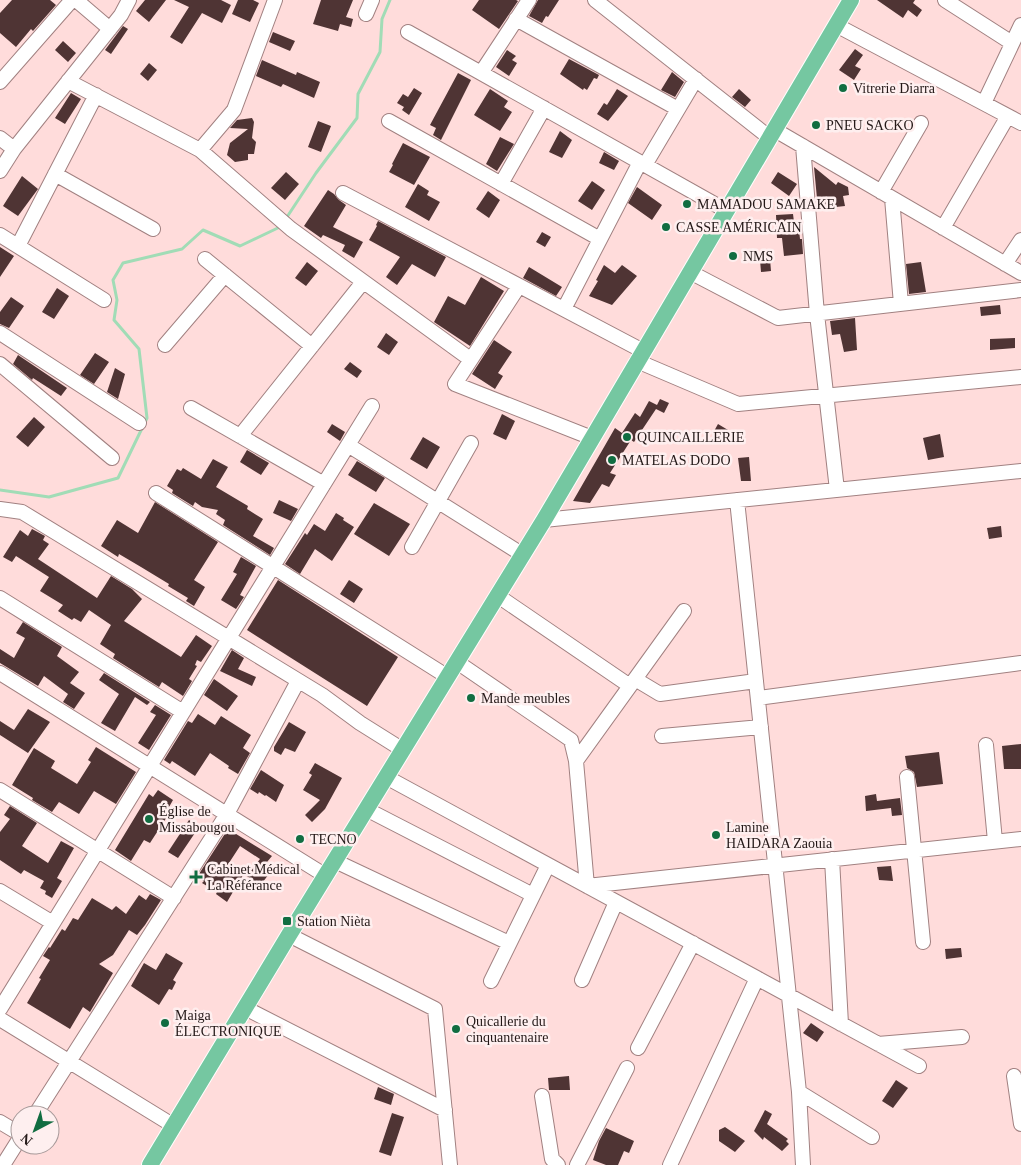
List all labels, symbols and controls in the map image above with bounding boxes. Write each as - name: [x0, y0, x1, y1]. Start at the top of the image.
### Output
- place label: Vitrerie Diarra: [853, 81, 936, 96]
- marker: Vitrerie Diarra: [837, 82, 849, 94]
- place label: PNEU SACKO: [826, 118, 914, 133]
- marker: PNEU SACKO: [810, 119, 822, 131]
- place label: MAMADOU SAMAKE: [697, 197, 835, 212]
- marker: MAMADOU SAMAKE: [681, 198, 693, 210]
- place label: CASSE AMÉRICAIN: [676, 219, 802, 235]
- marker: CASSE AMÉRICAIN: [660, 221, 672, 233]
- place label: NMS: [743, 249, 773, 264]
- marker: NMS: [727, 250, 739, 262]
- place label: QUINCAILLERIE: [637, 430, 744, 445]
- marker: QUINCAILLERIE: [621, 431, 633, 443]
- place label: MATELAS DODO: [622, 453, 731, 468]
- marker: MATELAS DODO: [606, 454, 618, 466]
- place label: Mande meubles: [481, 691, 570, 706]
- marker: Mande meubles: [465, 692, 477, 704]
- place label: Église de Missabougou: [159, 803, 234, 835]
- marker: Église de Missabougou: [143, 813, 155, 825]
- place label: Lamine HAIDARA Zaouia: [726, 820, 833, 851]
- marker: Lamine HAIDARA Zaouia: [710, 829, 722, 841]
- place label: TECNO: [310, 832, 357, 847]
- marker: TECNO: [294, 833, 306, 845]
- place label: Cabinet Médical La Référance: [207, 862, 300, 893]
- marker: Cabinet Médical La Référance: [189, 870, 203, 884]
- place label: Station Nièta: [297, 914, 371, 929]
- marker: Station Nièta: [281, 915, 293, 927]
- place label: Maiga ÉLECTRONIQUE: [175, 1008, 282, 1039]
- place label: Quicallerie du cinquantenaire: [466, 1014, 548, 1045]
- marker: Maiga ÉLECTRONIQUE: [159, 1017, 171, 1029]
- marker: Quicallerie du cinquantenaire: [450, 1023, 462, 1035]
- north arrow: [10, 1105, 60, 1155]
- text: N: [18, 1130, 36, 1148]

